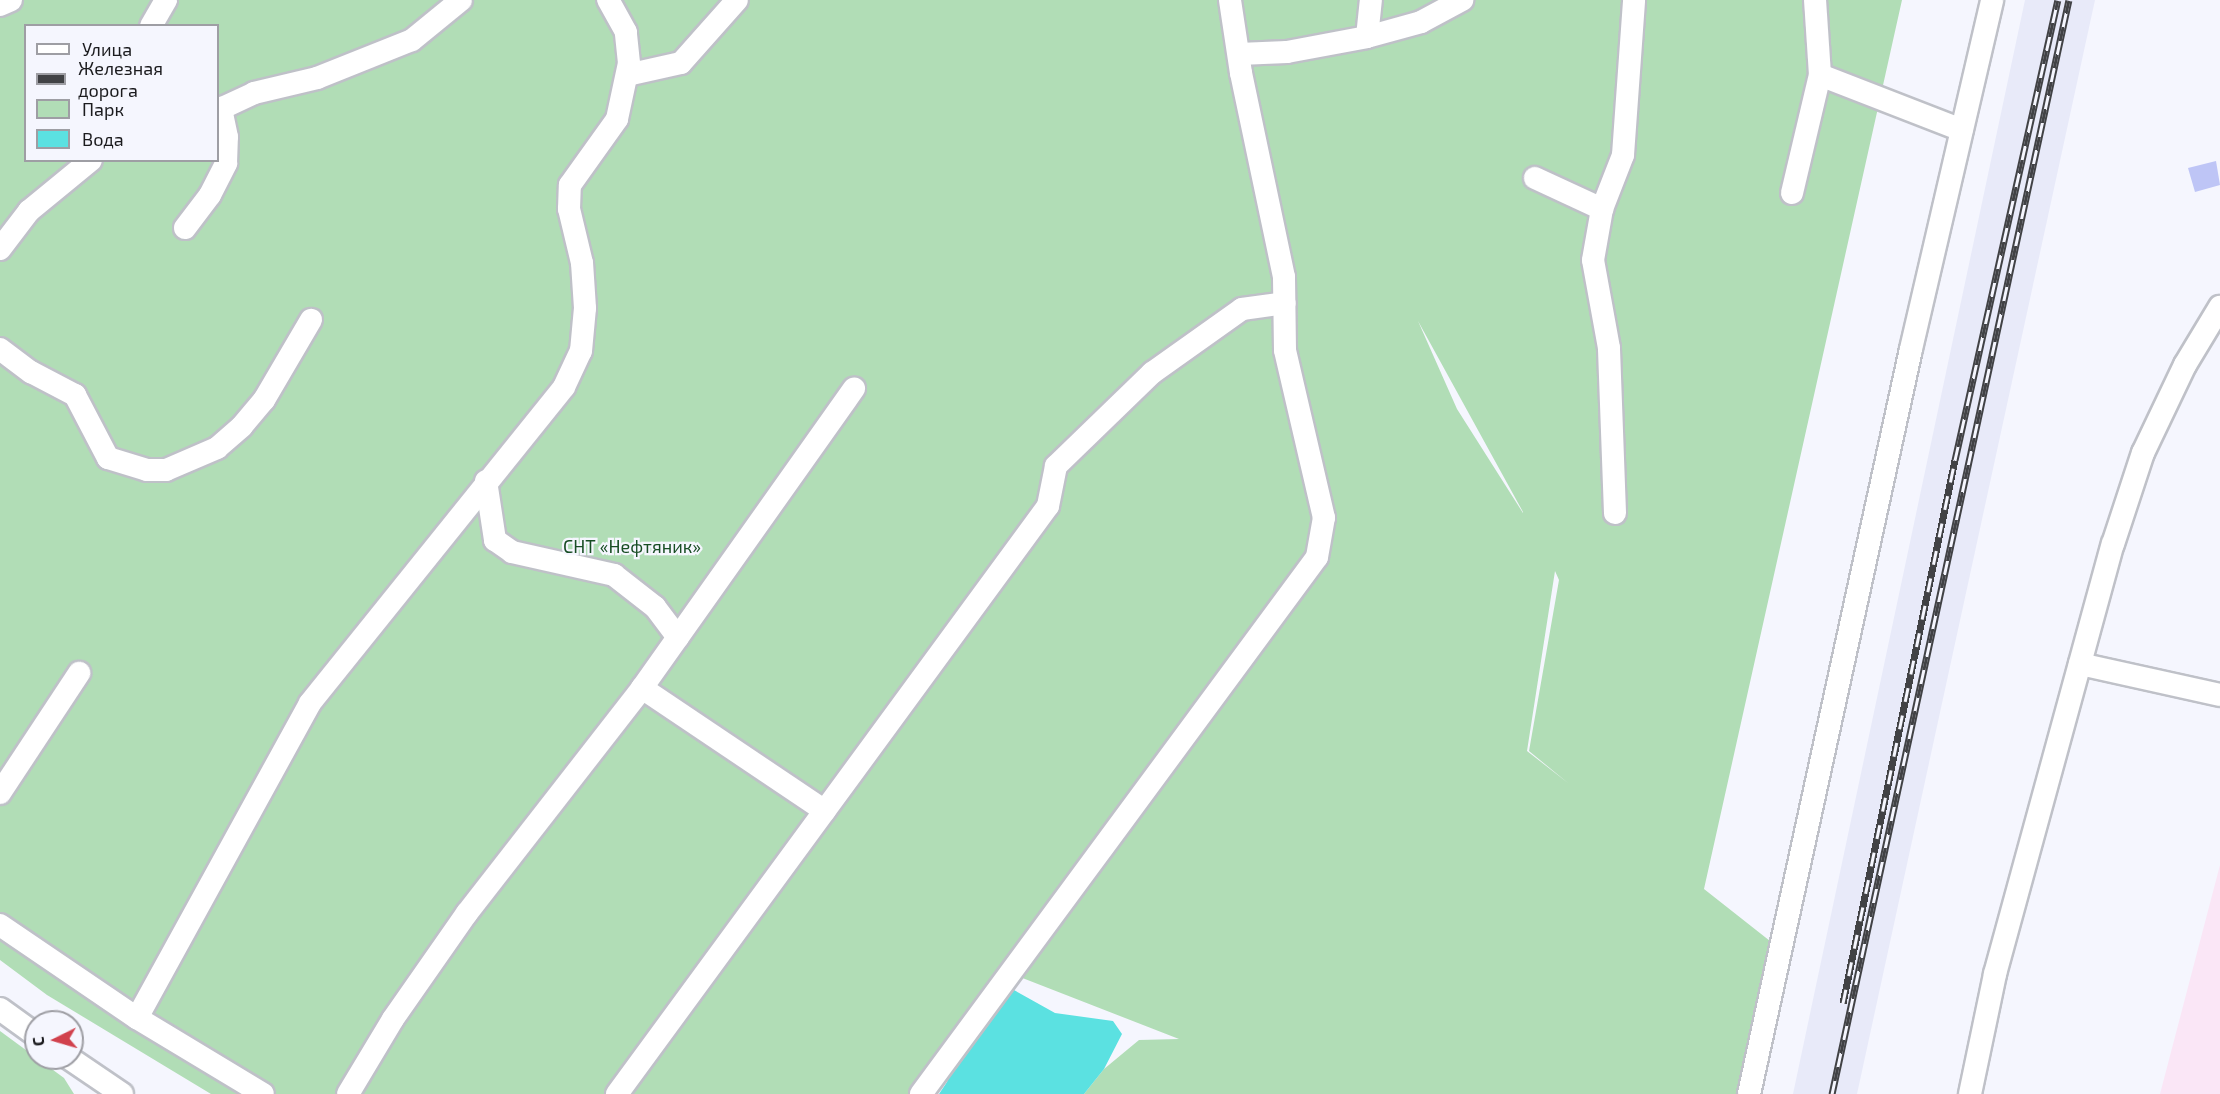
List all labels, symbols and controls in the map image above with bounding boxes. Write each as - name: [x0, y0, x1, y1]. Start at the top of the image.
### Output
- legend: [24, 24, 219, 162]
- text: Улица: [82, 38, 132, 60]
- text: Железная дорога: [78, 57, 163, 101]
- text: Парк: [82, 98, 124, 120]
- text: Вода: [82, 128, 124, 150]
- park label: СНТ «Нефтяник»: [563, 535, 701, 557]
- north arrow: [24, 1010, 84, 1070]
- text: С: [28, 1036, 47, 1047]

